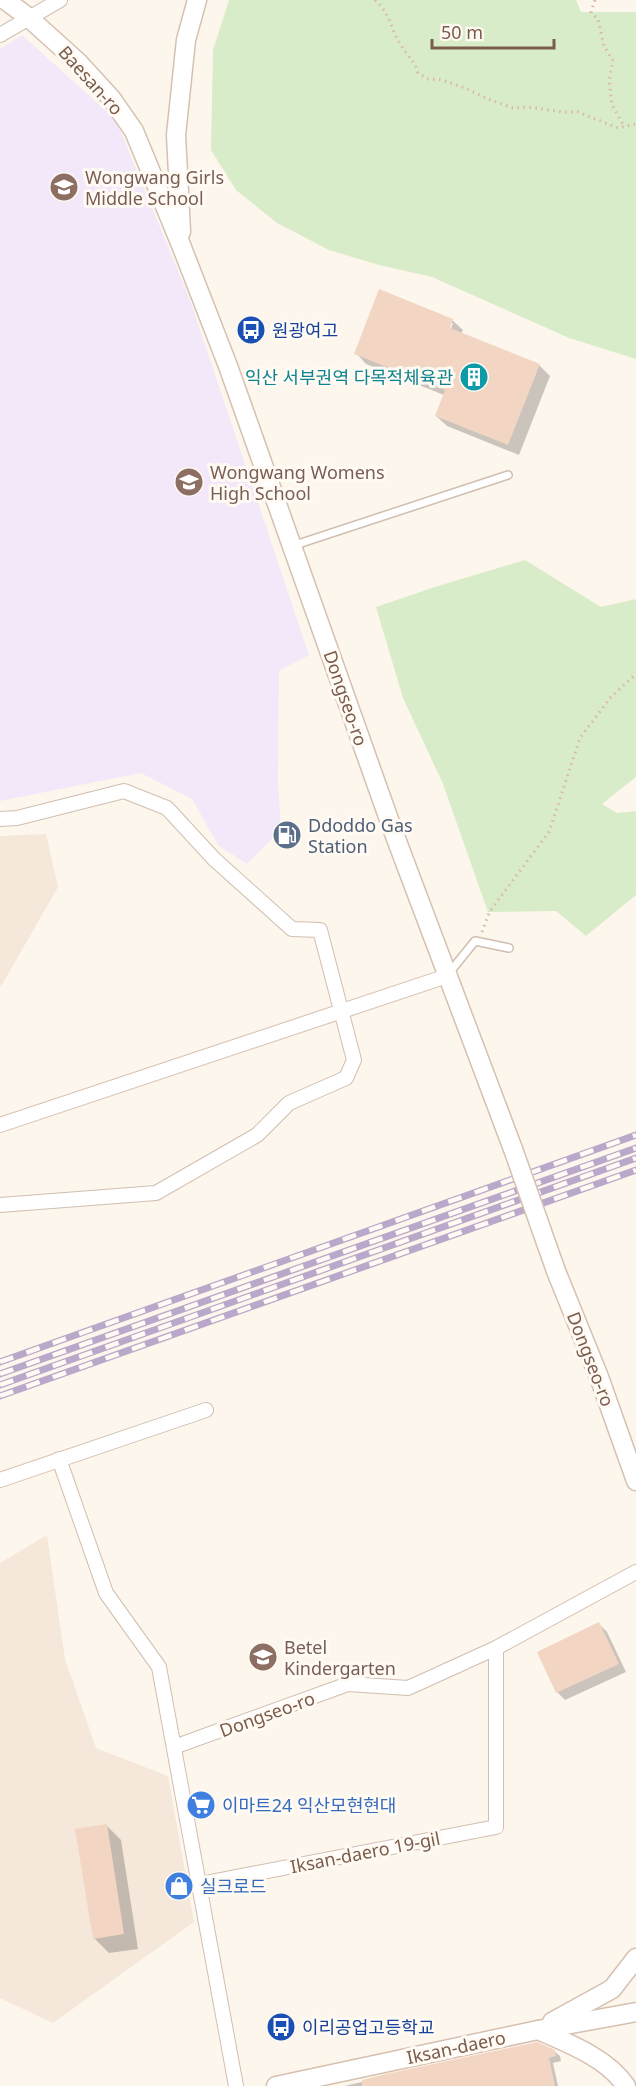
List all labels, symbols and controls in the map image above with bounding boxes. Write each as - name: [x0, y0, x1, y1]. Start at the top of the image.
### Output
- scale bar: [432, 12, 554, 50]
- text: 50 m: [441, 20, 483, 44]
- street label: Baesan-ro: [53, 40, 129, 120]
- place label: Wongwang Girls Middle School: [85, 165, 224, 210]
- school or university icon: Wongwang Girls Middle School: [48, 171, 80, 203]
- bus stop icon: 원광여고: [235, 314, 267, 346]
- place label: 원광여고: [272, 318, 338, 342]
- building icon: 익산 서부권역 다목적체육관: [458, 361, 490, 393]
- place label: 익산 서부권역 다목적체육관: [245, 365, 453, 389]
- place label: Wongwang Womens High School: [210, 460, 385, 505]
- school or university icon: Wongwang Womens High School: [173, 466, 205, 498]
- street label: Dongseo-ro: [318, 647, 374, 749]
- place label: Ddoddo Gas Station: [308, 813, 413, 858]
- fuel station icon: Ddoddo Gas Station: [271, 819, 303, 851]
- street label: Dongseo-ro: [562, 1308, 620, 1410]
- place label: Betel Kindergarten: [284, 1635, 396, 1680]
- school or university icon: Betel Kindergarten: [247, 1641, 279, 1673]
- street label: Dongseo-ro: [216, 1686, 318, 1742]
- supermarket icon: 이마트24 익산모현현대: [185, 1789, 217, 1821]
- place label: 이마트24 익산모현현대: [222, 1793, 396, 1817]
- street label: Iksan-daero 19-gil: [288, 1826, 442, 1878]
- shop icon: 실크로드: [163, 1870, 195, 1902]
- place label: 실크로드: [200, 1874, 266, 1898]
- bus stop icon: 이리공업고등학교: [265, 2011, 297, 2043]
- place label: 이리공업고등학교: [302, 2015, 434, 2039]
- street label: Iksan-daero: [404, 2025, 508, 2069]

